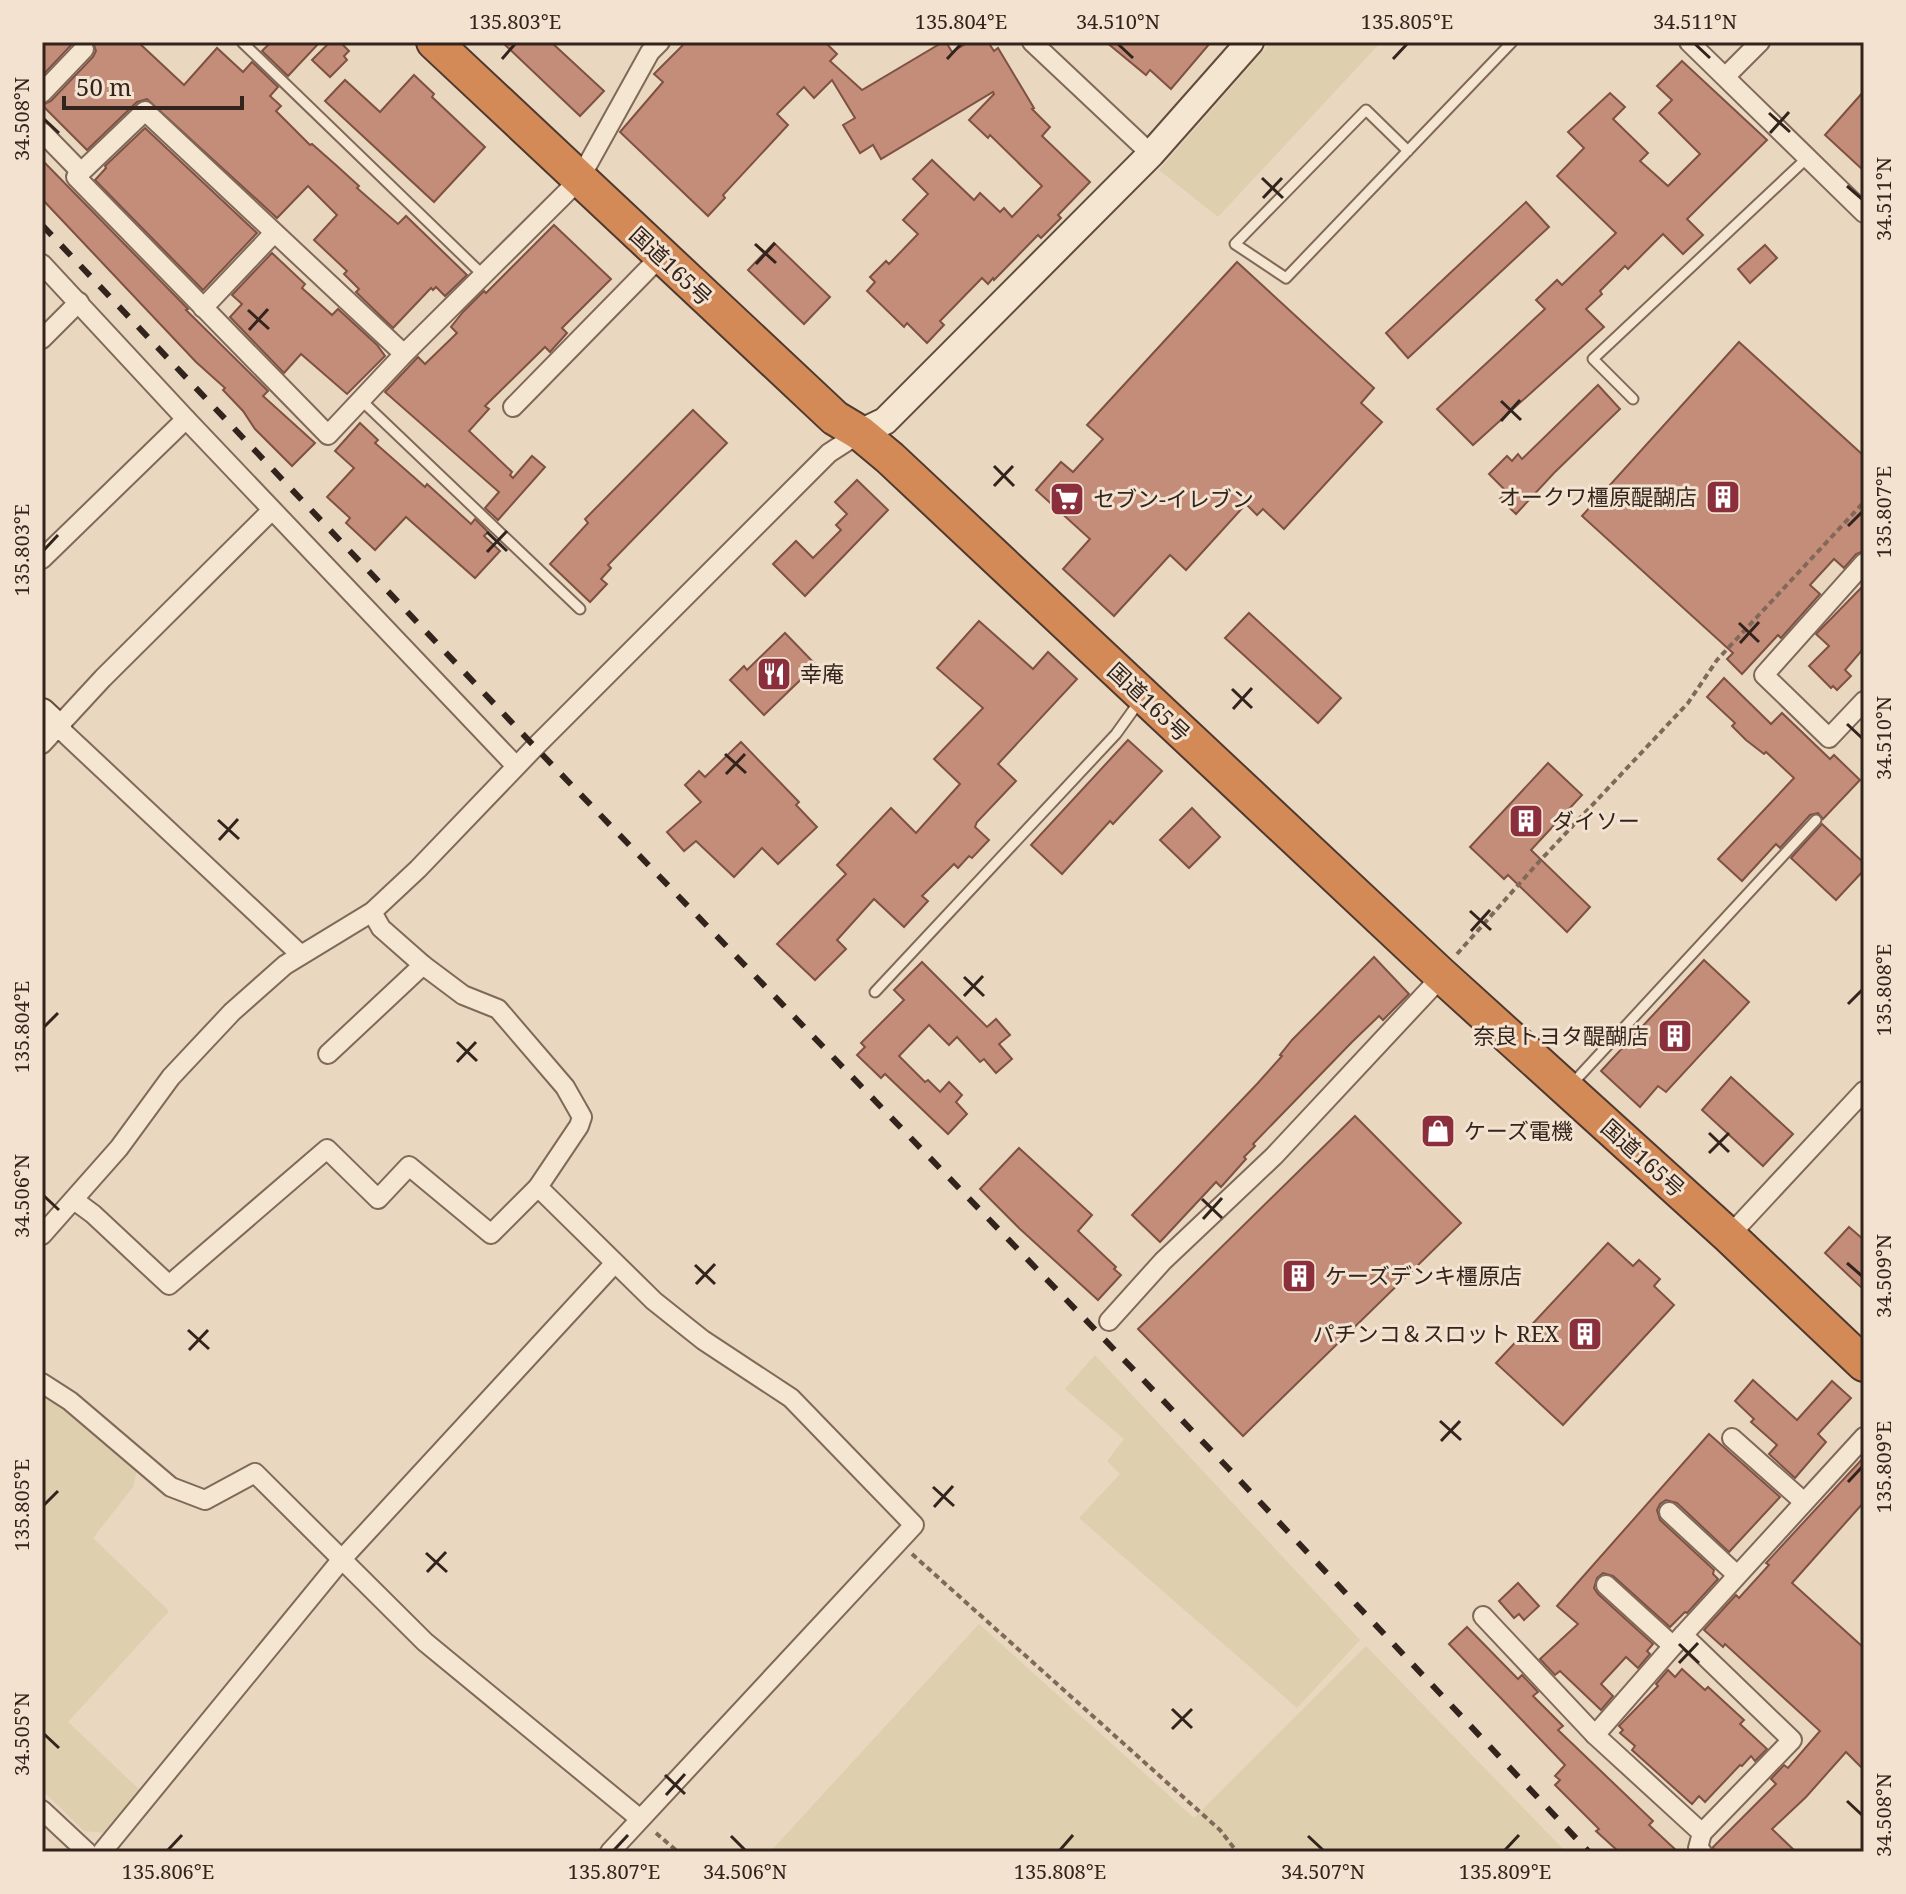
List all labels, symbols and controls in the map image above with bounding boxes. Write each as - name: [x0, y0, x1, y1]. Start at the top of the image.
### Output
- text: 135.803°E: [469, 8, 561, 35]
- text: 135.804°E: [915, 8, 1007, 35]
- text: 34.510°N: [1076, 8, 1160, 35]
- text: 135.805°E: [1361, 8, 1453, 35]
- text: 34.511°N: [1653, 8, 1737, 35]
- scale bar: [64, 60, 242, 110]
- text: 50 m: [76, 70, 132, 103]
- text: 34.508°N: [8, 77, 35, 161]
- text: 34.511°N: [1870, 157, 1897, 241]
- street label: 国道165号: [624, 219, 720, 311]
- text: 135.807°E: [1870, 466, 1897, 558]
- building icon: オークワ橿原醍醐店: [1704, 478, 1742, 516]
- supermarket icon: セブン-イレブン: [1048, 480, 1086, 518]
- place label: オークワ橿原醍醐店: [1499, 481, 1697, 511]
- place label: セブン-イレブン: [1093, 483, 1254, 513]
- text: 135.803°E: [8, 504, 35, 596]
- restaurant icon: 幸庵: [755, 655, 793, 693]
- street label: 国道165号: [1102, 655, 1198, 747]
- place label: 幸庵: [800, 658, 844, 688]
- text: 34.510°N: [1870, 696, 1897, 780]
- building icon: ダイソー: [1507, 802, 1545, 840]
- place label: ダイソー: [1552, 805, 1640, 835]
- text: 135.808°E: [1870, 944, 1897, 1036]
- text: 135.804°E: [8, 981, 35, 1073]
- building icon: 奈良トヨタ醍醐店: [1656, 1017, 1694, 1055]
- place label: 奈良トヨタ醍醐店: [1473, 1020, 1649, 1050]
- shop icon: ケーズ電機: [1419, 1112, 1457, 1150]
- street label: 国道165号: [1595, 1112, 1692, 1203]
- place label: ケーズ電機: [1464, 1115, 1573, 1145]
- text: 34.506°N: [8, 1154, 35, 1238]
- text: 34.509°N: [1870, 1234, 1897, 1318]
- building icon: ケーズデンキ橿原店: [1280, 1257, 1318, 1295]
- place label: ケーズデンキ橿原店: [1325, 1260, 1522, 1290]
- building icon: パチンコ＆スロット REX: [1566, 1315, 1604, 1353]
- place label: パチンコ＆スロット REX: [1313, 1318, 1559, 1348]
- text: 135.809°E: [1870, 1421, 1897, 1513]
- text: 135.805°E: [8, 1459, 35, 1551]
- text: 34.505°N: [8, 1692, 35, 1776]
- text: 34.508°N: [1870, 1773, 1897, 1857]
- text: 135.806°E: [122, 1858, 214, 1885]
- text: 135.807°E: [568, 1858, 660, 1885]
- text: 34.506°N: [703, 1858, 787, 1885]
- text: 135.808°E: [1014, 1858, 1106, 1885]
- text: 34.507°N: [1281, 1858, 1365, 1885]
- text: 135.809°E: [1459, 1858, 1551, 1885]

